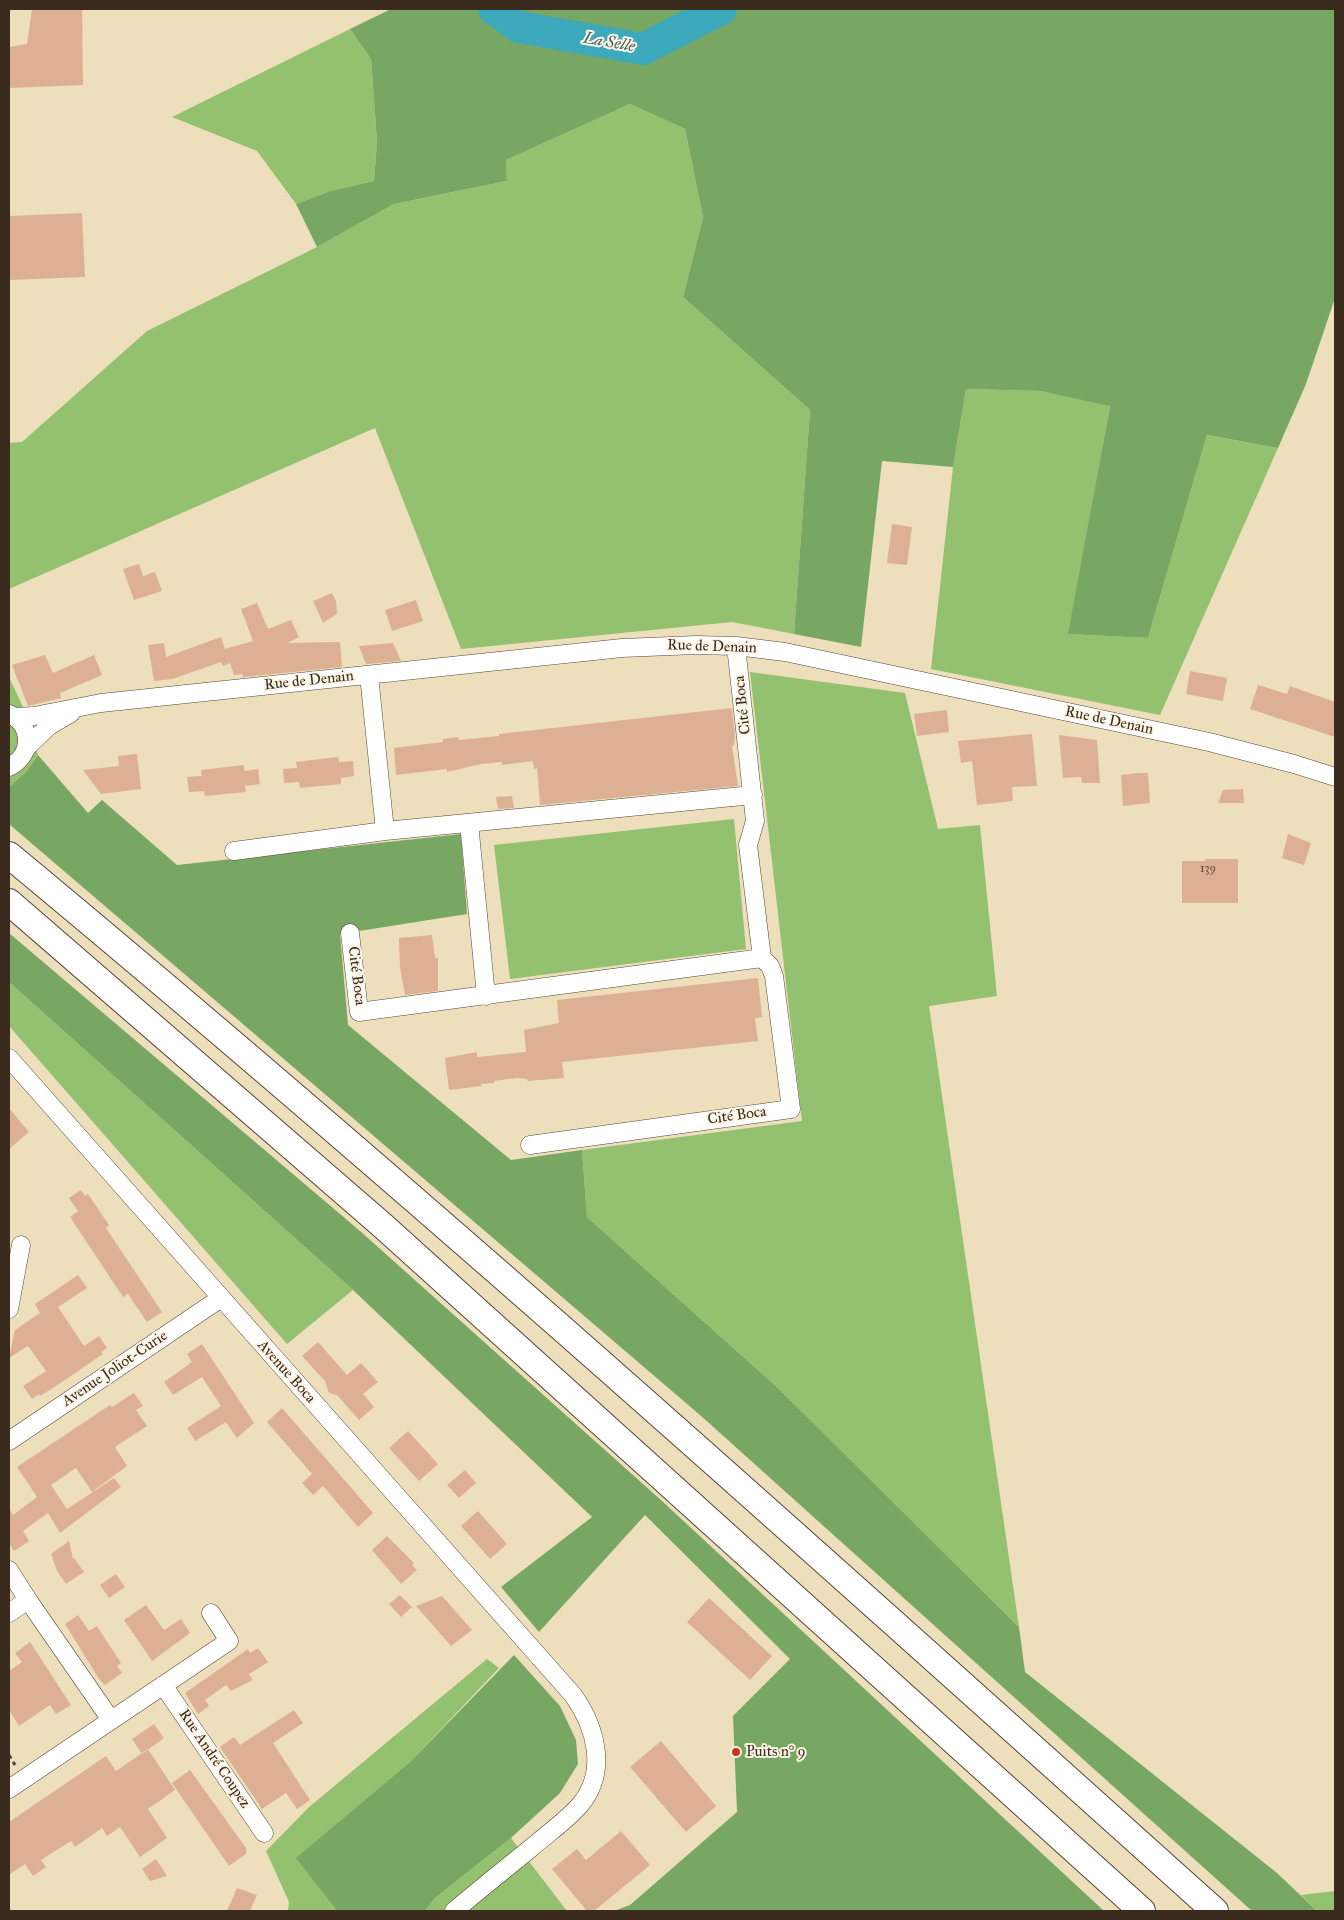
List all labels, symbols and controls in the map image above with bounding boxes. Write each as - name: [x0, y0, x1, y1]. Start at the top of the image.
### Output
- water label: La Selle: [582, 29, 636, 57]
- street label: Rue de Denain: [667, 636, 757, 658]
- street label: Rue de Denain: [263, 667, 355, 695]
- street label: Cité Boca: [731, 675, 755, 735]
- street label: Rue de Denain: [1063, 703, 1155, 739]
- house number: 139: [1200, 862, 1216, 876]
- street label: Cité Boca: [343, 945, 369, 1007]
- street label: Cité Boca: [706, 1103, 768, 1129]
- street label: Avenue Joliot-Curie: [59, 1327, 171, 1411]
- street label: Avenue Boca: [253, 1337, 319, 1407]
- street label: Rue André Coupez: [174, 1706, 254, 1812]
- place label: Puits n° 9: [746, 1743, 805, 1761]
- marker: Puits n° 9: [730, 1746, 742, 1758]

